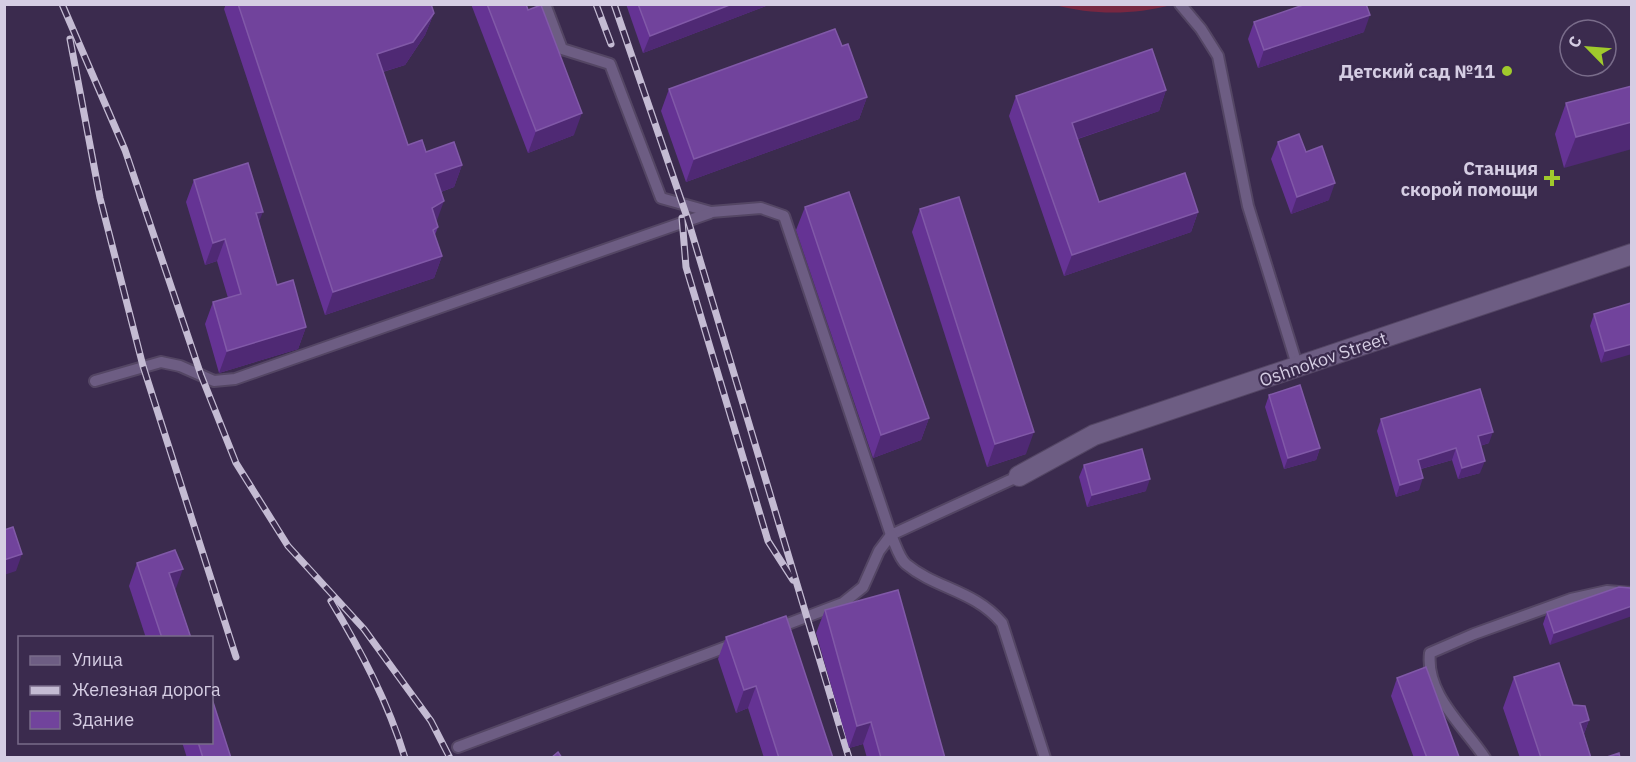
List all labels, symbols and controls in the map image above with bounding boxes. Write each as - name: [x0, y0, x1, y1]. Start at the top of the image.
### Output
- north arrow: [1558, 18, 1618, 78]
- text: С: [1563, 33, 1586, 51]
- place label: Детский сад №11: [1339, 60, 1495, 83]
- marker: Детский сад №11: [1500, 64, 1514, 78]
- place label: Станция скорой помощи: [1401, 157, 1538, 201]
- marker: Станция скорой помощи: [1543, 169, 1561, 187]
- street label: Oshnokov Street: [1256, 326, 1390, 392]
- legend: [18, 636, 213, 744]
- text: Улица: [72, 648, 123, 671]
- text: Железная дорога: [72, 678, 221, 701]
- text: Здание: [72, 708, 134, 731]

